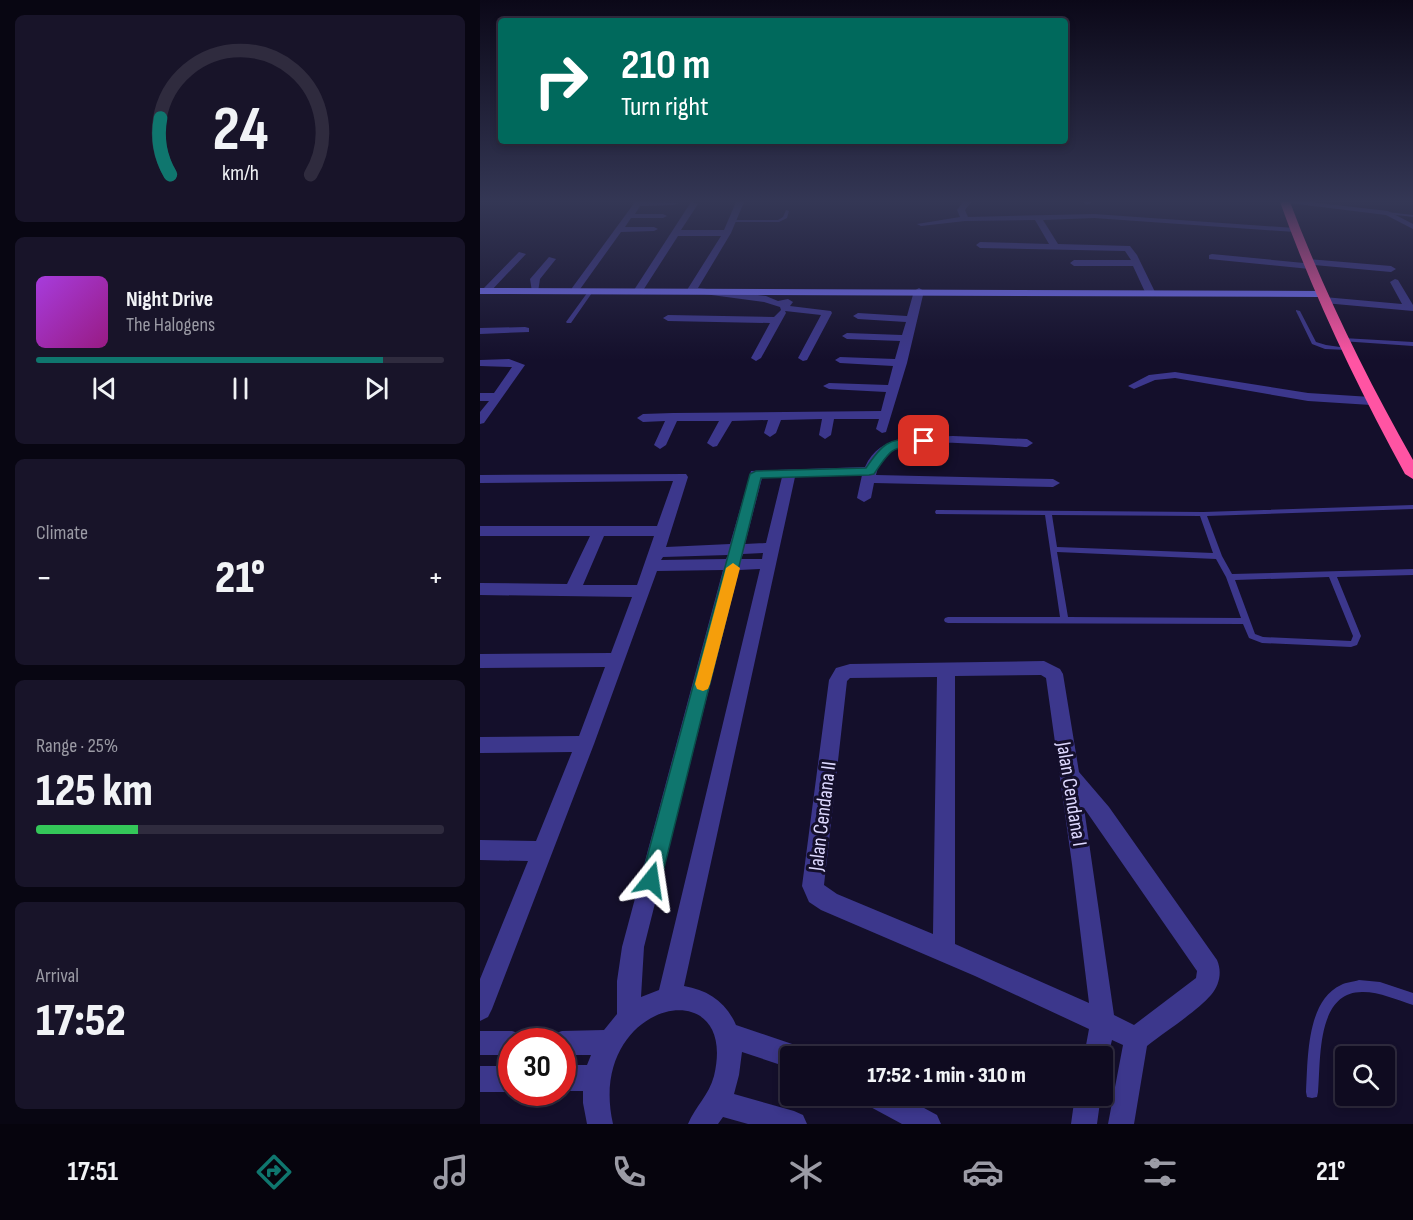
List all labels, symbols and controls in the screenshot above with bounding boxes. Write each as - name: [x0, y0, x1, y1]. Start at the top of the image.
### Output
- text: 210 m: [621, 40, 710, 91]
- icon: right: [522, 42, 600, 120]
- text: Turn right: [621, 91, 708, 123]
- text: 24: [212, 94, 268, 169]
- text: km/h: [221, 162, 259, 187]
- text: Night Drive: [126, 286, 213, 313]
- text: The Halogens: [126, 313, 215, 337]
- icon: previous: [88, 372, 121, 405]
- icon: pause: [224, 372, 257, 405]
- icon: next: [360, 372, 393, 405]
- pin: [898, 415, 949, 466]
- icon: arrive: [907, 424, 940, 457]
- text: Climate: [36, 521, 88, 545]
- text: 21°: [215, 551, 265, 606]
- text: −: [36, 558, 52, 598]
- text: +: [428, 558, 444, 598]
- text: Range · 25%: [36, 734, 118, 758]
- street label: Jalan Cendana I: [1051, 739, 1092, 848]
- street label: Jalan Cendana II: [803, 760, 842, 873]
- text: 125 km: [36, 764, 153, 819]
- position arrow: [619, 848, 683, 912]
- text: Arrival: [36, 964, 79, 988]
- text: 17:52: [36, 994, 126, 1049]
- speed limit sign: 30: [498, 1028, 576, 1106]
- map controls: [1335, 1046, 1395, 1106]
- button: search: [1335, 1046, 1395, 1106]
- text: 17:52 · 1 min · 310 m: [867, 1062, 1026, 1089]
- icon: directions: [253, 1151, 295, 1193]
- icon: music: [430, 1151, 472, 1193]
- icon: phone: [608, 1151, 650, 1193]
- icon: climate: [785, 1151, 827, 1193]
- icon: car: [962, 1151, 1004, 1193]
- icon: filters: [1139, 1151, 1181, 1193]
- text: 17:51: [68, 1156, 118, 1188]
- text: 21°: [1316, 1156, 1345, 1188]

